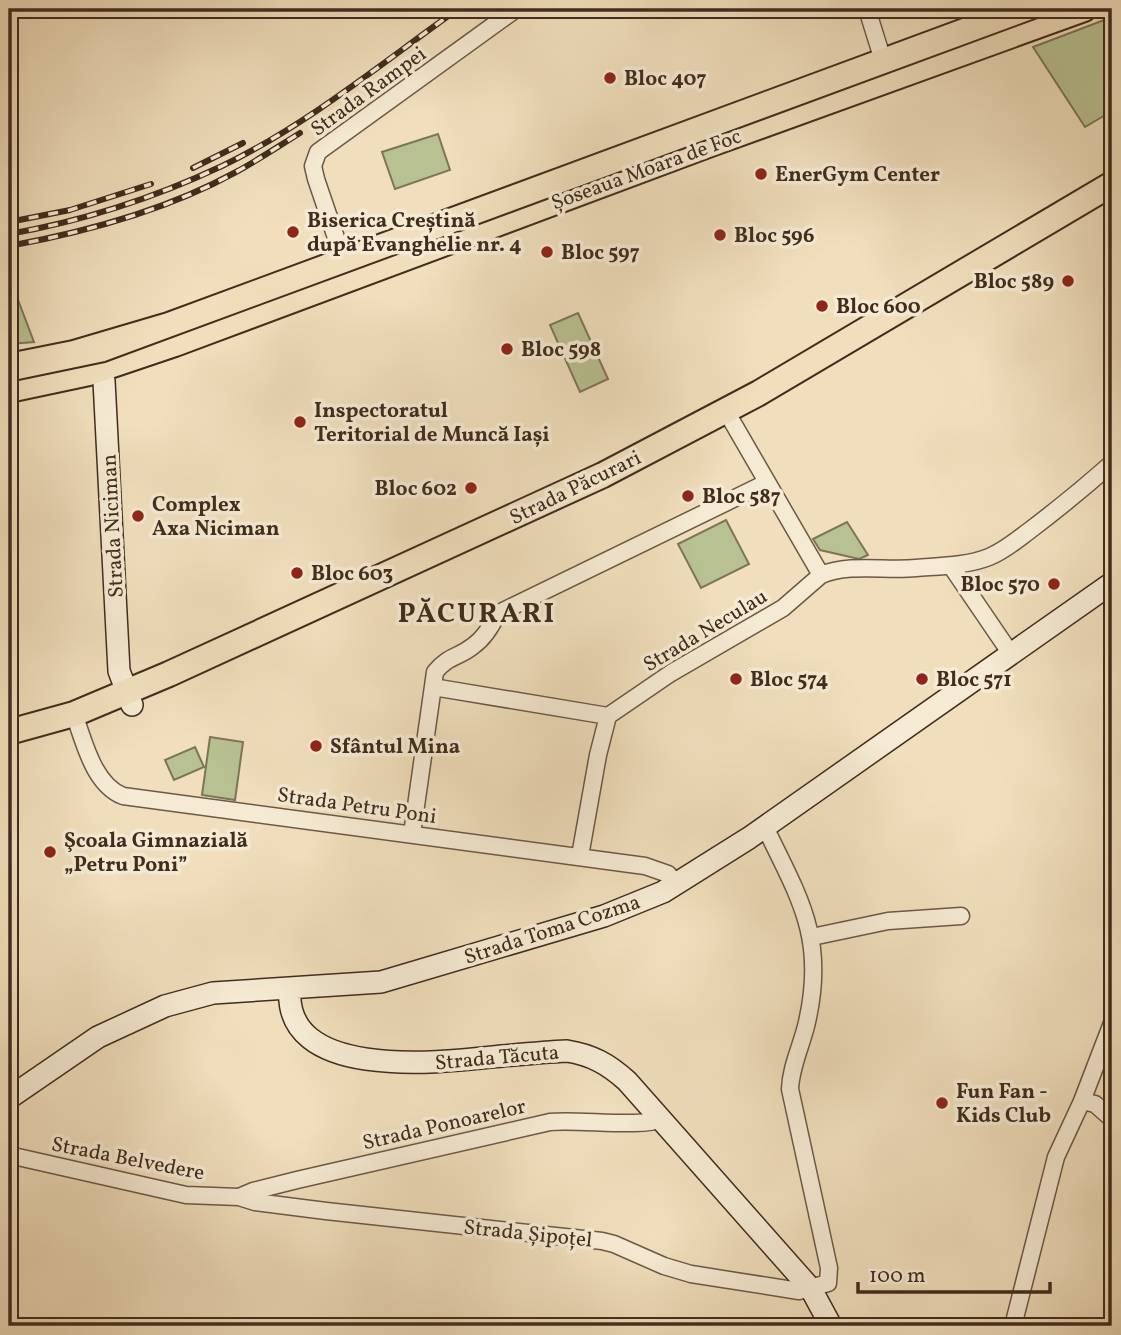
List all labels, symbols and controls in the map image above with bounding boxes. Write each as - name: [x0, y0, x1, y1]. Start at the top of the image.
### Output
- street label: Strada Rampei: [305, 40, 433, 144]
- place label: Bloc 407: [624, 65, 707, 94]
- marker: Bloc 407: [602, 70, 618, 86]
- street label: Șoseaua Moara de Foc: [548, 123, 746, 218]
- place label: EnerGym Center: [775, 161, 940, 190]
- marker: EnerGym Center: [753, 166, 769, 182]
- place label: Biserica Creștină după Evanghelie nr. 4: [307, 207, 522, 260]
- place label: Bloc 596: [734, 222, 815, 251]
- marker: Biserica Creștină după Evanghelie nr. 4: [285, 224, 301, 240]
- marker: Bloc 596: [712, 227, 728, 243]
- place label: Bloc 597: [561, 239, 640, 268]
- marker: Bloc 597: [539, 244, 555, 260]
- place label: Bloc 589: [974, 268, 1054, 297]
- marker: Bloc 589: [1060, 273, 1076, 289]
- place label: Bloc 600: [836, 293, 921, 322]
- marker: Bloc 600: [814, 298, 830, 314]
- place label: Bloc 598: [521, 336, 601, 365]
- marker: Bloc 598: [499, 341, 515, 357]
- place label: Inspectoratul Teritorial de Muncă Iași: [314, 397, 550, 450]
- marker: Inspectoratul Teritorial de Muncă Iași: [292, 414, 308, 430]
- street label: Strada Păcurari: [505, 444, 646, 533]
- street label: Strada Niciman: [95, 453, 132, 599]
- place label: Bloc 602: [374, 475, 457, 504]
- marker: Bloc 602: [463, 480, 479, 496]
- place label: Bloc 587: [702, 483, 781, 512]
- marker: Bloc 587: [680, 488, 696, 504]
- place label: Complex Axa Niciman: [152, 491, 280, 544]
- marker: Complex Axa Niciman: [130, 508, 146, 524]
- place label: Bloc 603: [311, 560, 393, 589]
- marker: Bloc 603: [289, 565, 305, 581]
- place label: Bloc 570: [960, 571, 1040, 600]
- marker: Bloc 570: [1046, 576, 1062, 592]
- street label: Strada Neculau: [638, 583, 773, 680]
- district label: PĂCURARI: [398, 595, 556, 634]
- place label: Bloc 574: [750, 666, 829, 695]
- place label: Bloc 571: [936, 666, 1012, 695]
- marker: Bloc 574: [728, 671, 744, 687]
- marker: Bloc 571: [914, 671, 930, 687]
- place label: Sfântul Mina: [330, 733, 460, 762]
- marker: Sfântul Mina: [308, 738, 324, 754]
- street label: Strada Petru Poni: [275, 781, 438, 832]
- place label: Şcoala Gimnazială „Petru Poni”: [64, 827, 248, 880]
- marker: Şcoala Gimnazială „Petru Poni”: [42, 844, 58, 860]
- street label: Strada Toma Cozma: [461, 888, 644, 973]
- street label: Strada Tăcuta: [434, 1039, 560, 1078]
- place label: Fun Fan - Kids Club: [956, 1078, 1051, 1131]
- street label: Strada Ponoarelor: [360, 1093, 529, 1158]
- marker: Fun Fan - Kids Club: [934, 1095, 950, 1111]
- street label: Strada Belvedere: [49, 1130, 207, 1189]
- street label: Strada Șipoțel: [462, 1213, 594, 1256]
- scale bar: [858, 1251, 1051, 1295]
- text: 100 m: [869, 1262, 926, 1291]

